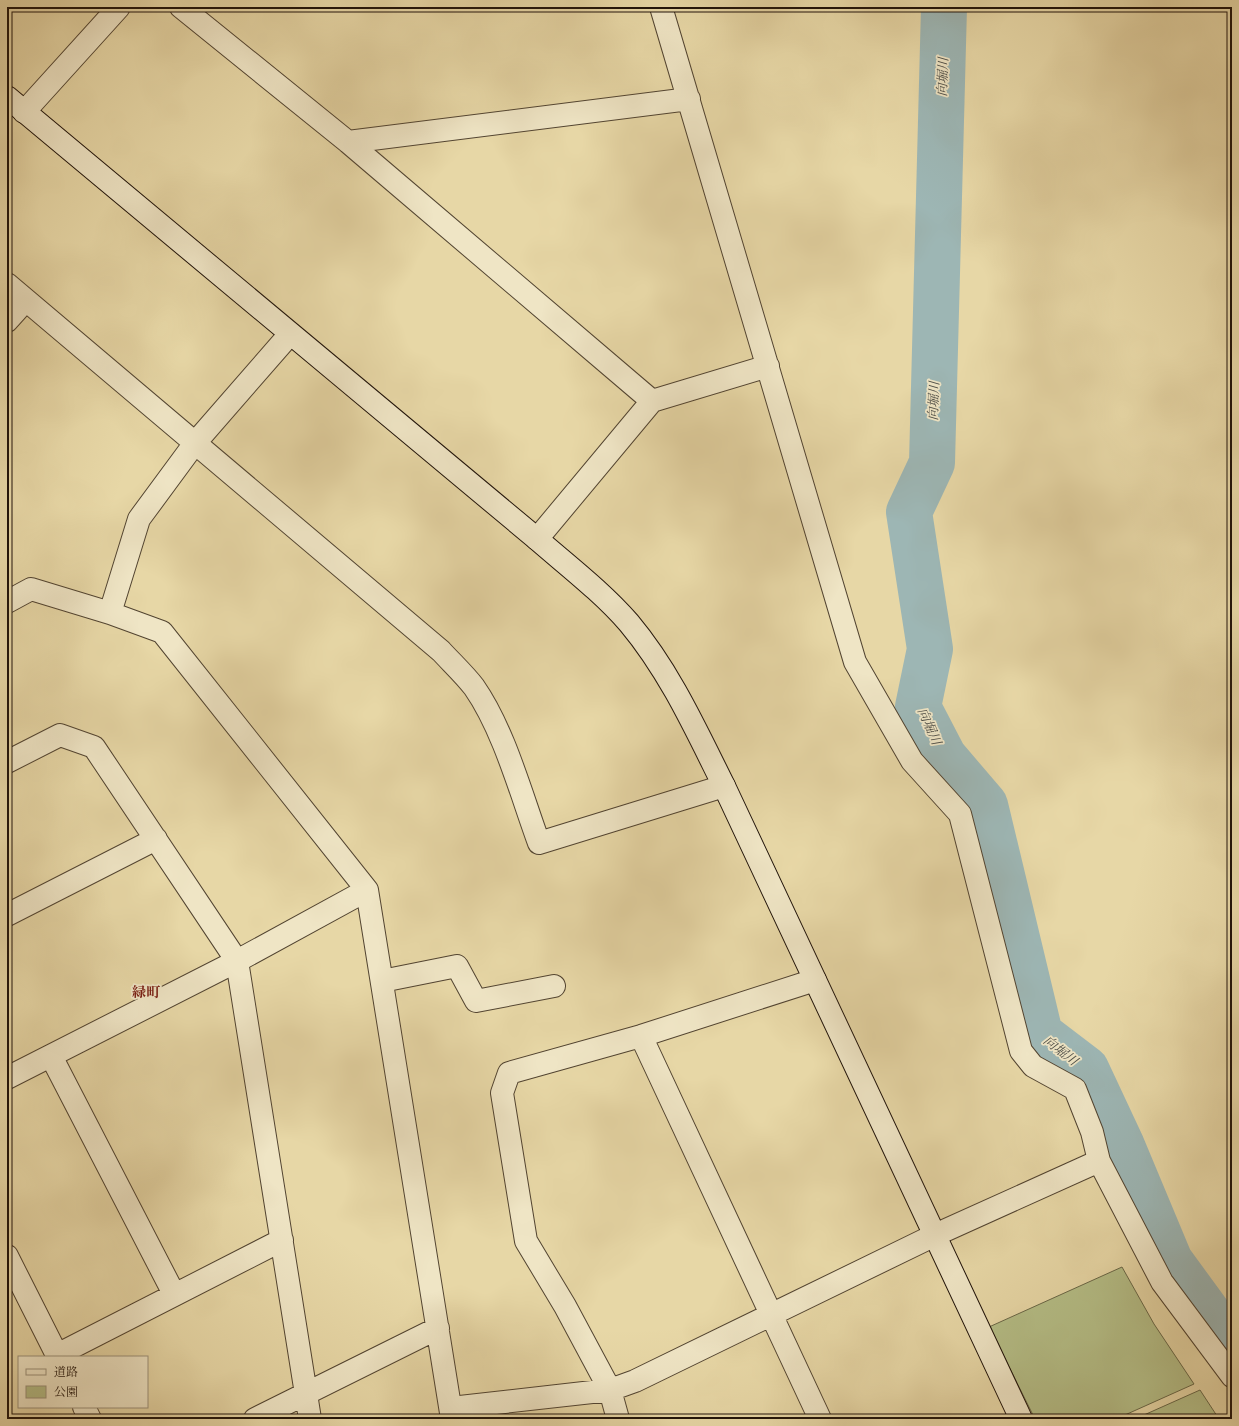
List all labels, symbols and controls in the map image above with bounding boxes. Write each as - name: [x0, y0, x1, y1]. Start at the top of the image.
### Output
- water label: 向堀川: [933, 55, 952, 97]
- water label: 向堀川: [924, 379, 943, 421]
- water label: 向堀川: [914, 705, 946, 749]
- district label: 緑町: [132, 983, 161, 1002]
- water label: 向堀川: [1040, 1032, 1083, 1070]
- legend: [18, 1356, 148, 1408]
- text: 道路: [54, 1364, 78, 1380]
- text: 公園: [54, 1384, 78, 1400]

